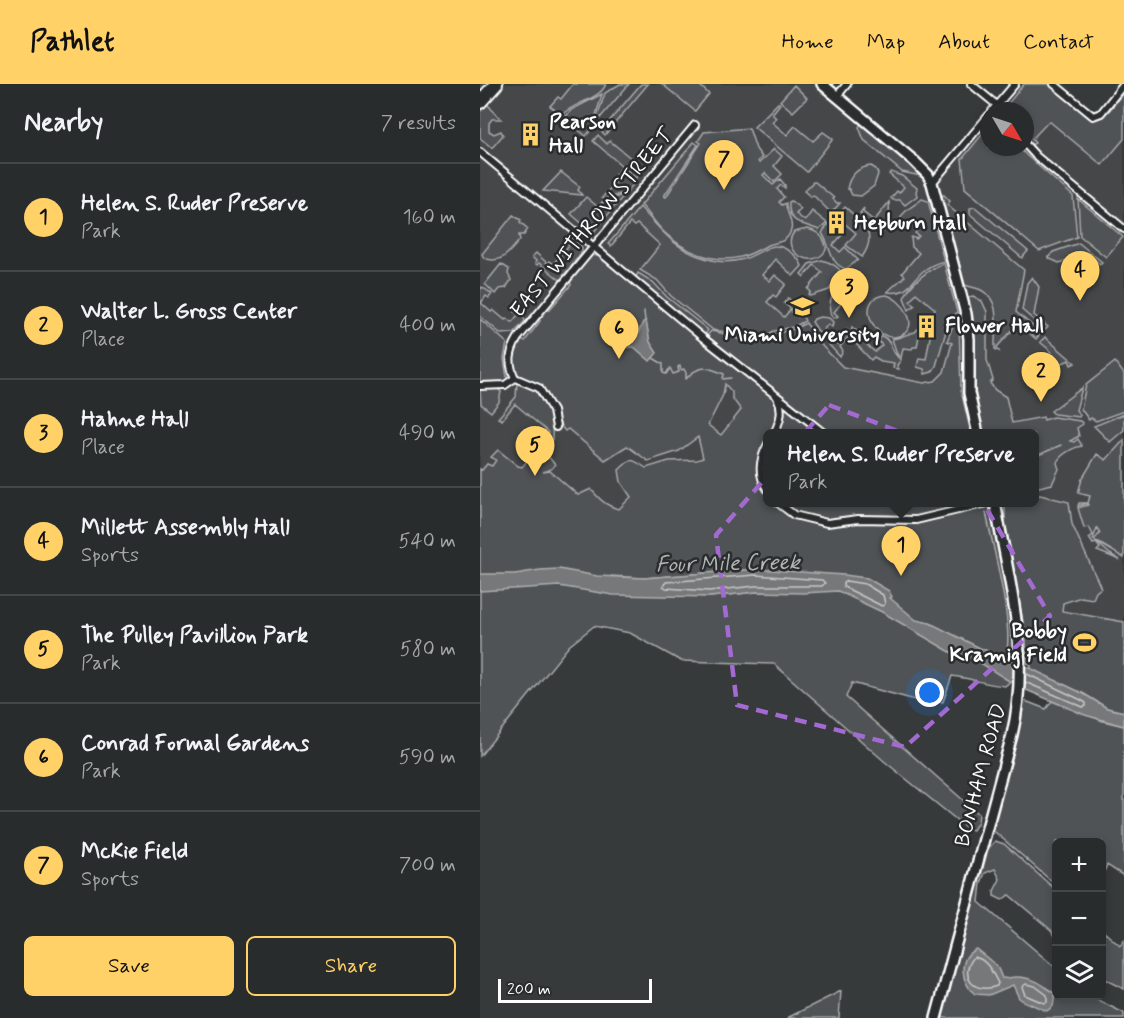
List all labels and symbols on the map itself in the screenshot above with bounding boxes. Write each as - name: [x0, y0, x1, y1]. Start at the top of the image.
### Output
- north arrow: [980, 102, 1034, 156]
- place label: Pearson Hall: [549, 108, 616, 160]
- building icon: Pearson Hall: [518, 121, 544, 147]
- street label: EAST WITHROW STREET: [504, 122, 680, 324]
- pin: 7: [704, 141, 744, 190]
- place label: Hepburn Hall: [854, 209, 967, 237]
- building icon: Hepburn Hall: [823, 210, 849, 236]
- pin: 4: [1060, 252, 1100, 301]
- pin: 3: [830, 268, 868, 318]
- school or university icon: Miami University: [789, 294, 815, 320]
- pin: 6: [600, 310, 638, 359]
- place label: Flower Hall: [945, 312, 1044, 340]
- building icon: Flower Hall: [914, 313, 940, 339]
- place label: Miami University: [724, 321, 880, 349]
- pin: 2: [1022, 352, 1060, 402]
- pin: 5: [516, 426, 554, 476]
- pin: 1: [882, 526, 920, 576]
- water label: Four Mile Creek: [656, 549, 802, 579]
- place label: Bobby Kramig Field: [949, 617, 1067, 669]
- sports icon: Bobby Kramig Field: [1072, 630, 1098, 656]
- your location: [915, 678, 944, 707]
- street label: BONHAM ROAD: [948, 700, 1014, 850]
- scale bar: [498, 976, 652, 1004]

